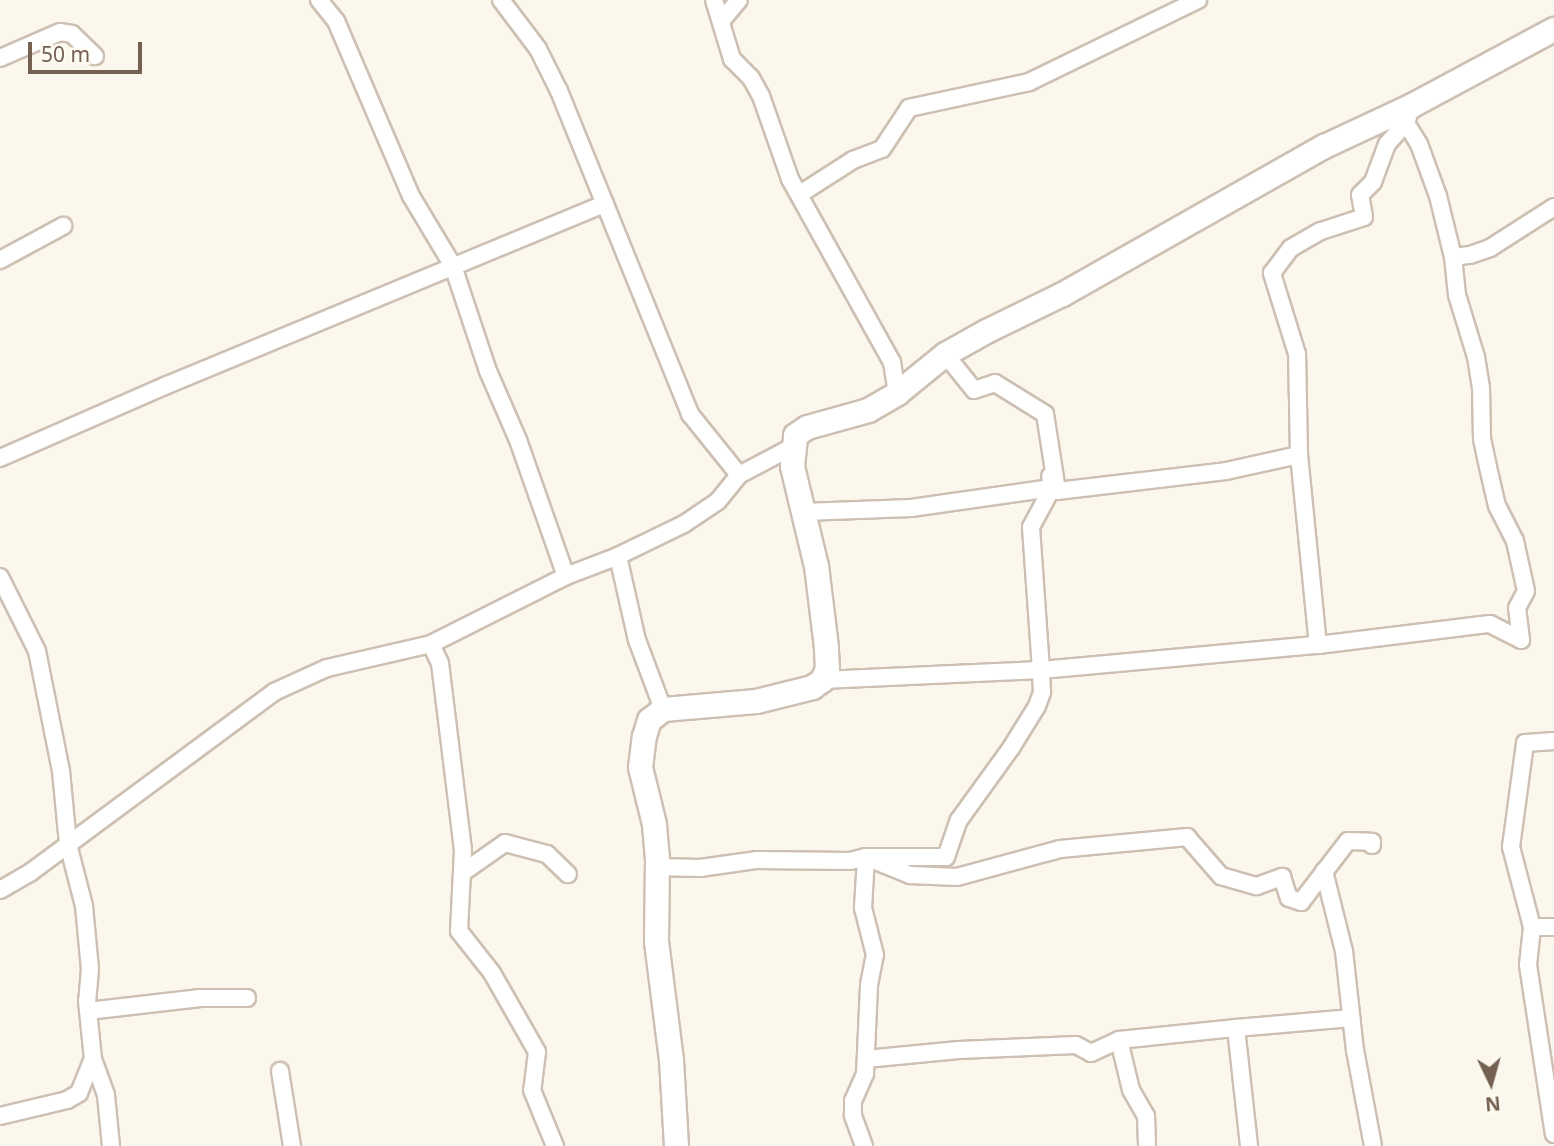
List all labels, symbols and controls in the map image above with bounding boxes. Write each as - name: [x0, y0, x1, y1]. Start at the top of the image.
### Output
- scale bar: [32, 28, 145, 72]
- text: 50 m: [41, 40, 90, 68]
- north arrow: [1456, 1048, 1526, 1118]
- text: N: [1484, 1090, 1502, 1118]

